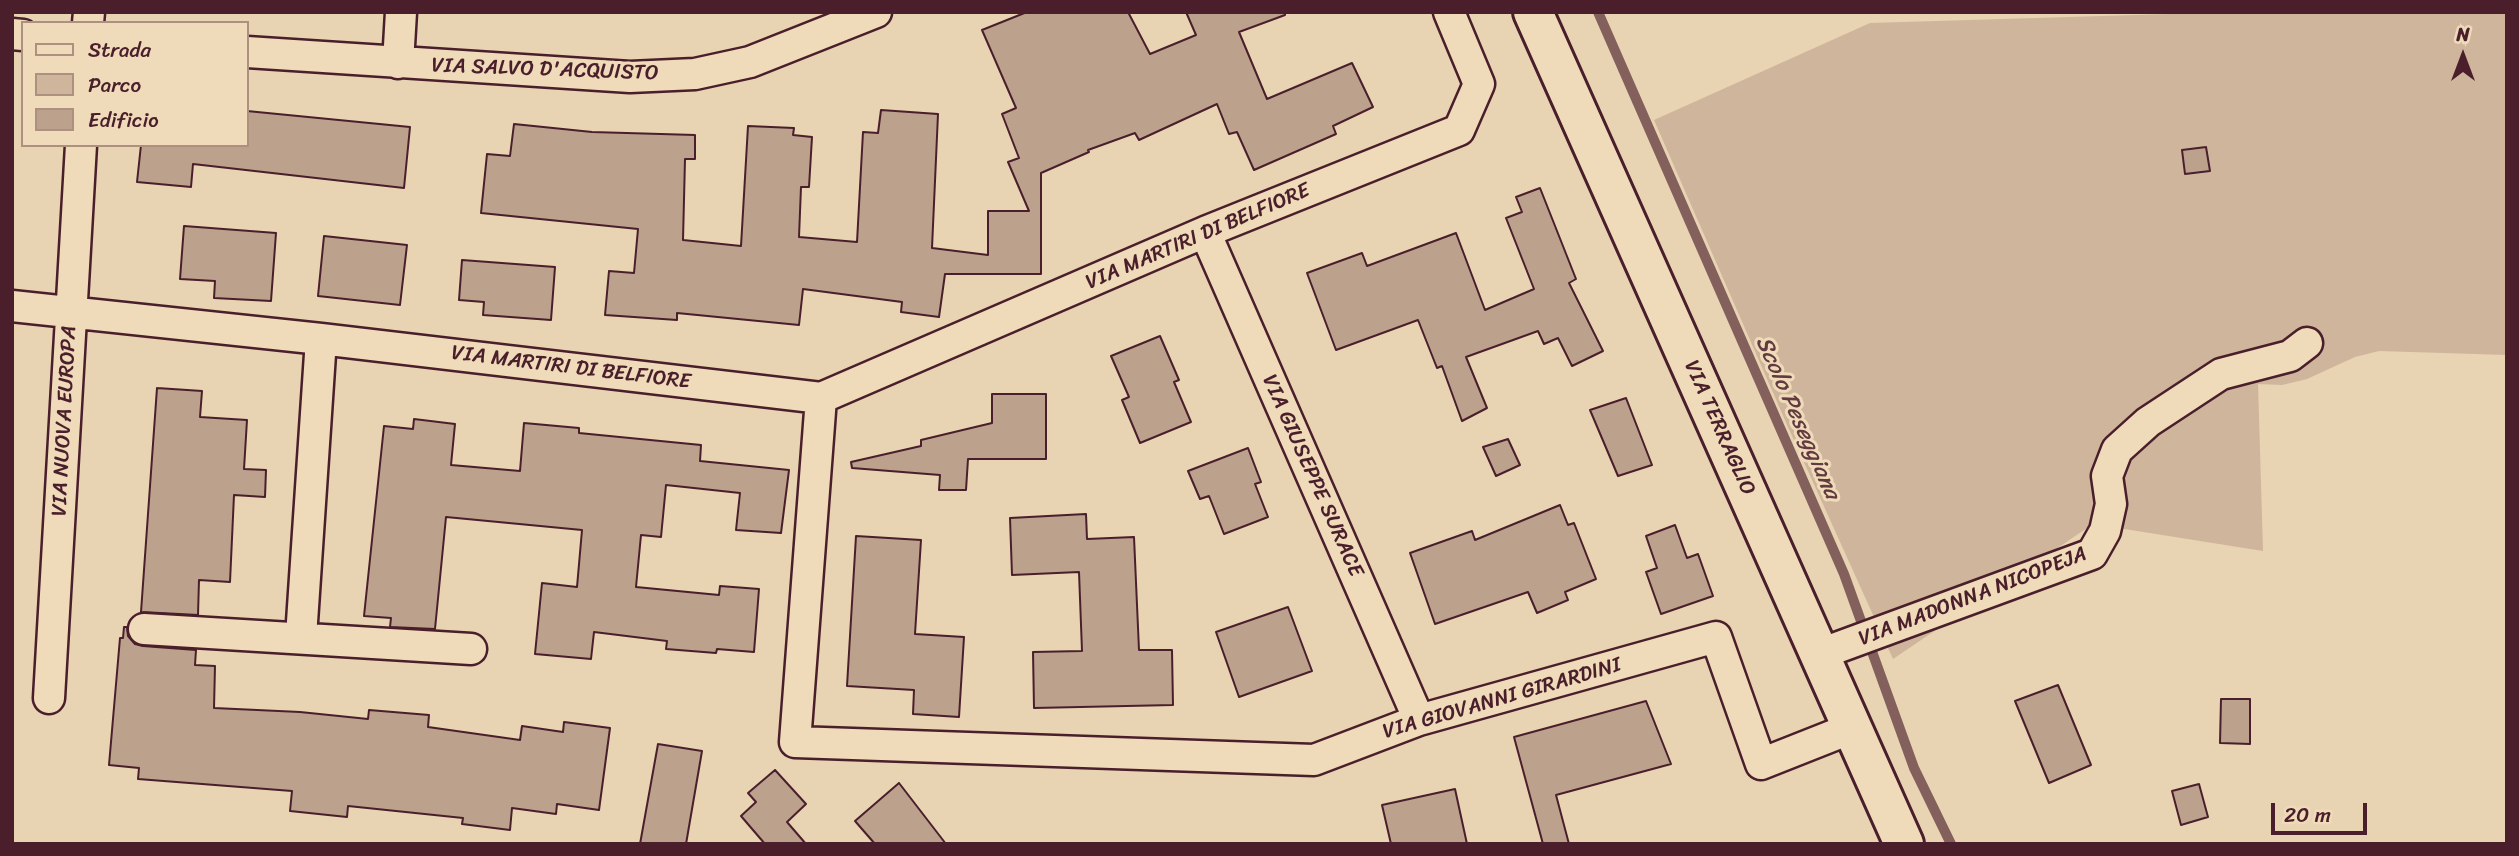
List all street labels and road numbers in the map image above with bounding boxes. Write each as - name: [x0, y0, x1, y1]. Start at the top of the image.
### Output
- street label: VIA SALVO D'ACQUISTO: [431, 53, 659, 87]
- street label: VIA MARTIRI DI BELFIORE: [1082, 178, 1314, 296]
- street label: VIA NUOVA EUROPA: [47, 325, 83, 517]
- street label: VIA MARTIRI DI BELFIORE: [450, 341, 692, 395]
- street label: VIA TERRAGLIO: [1678, 357, 1760, 499]
- street label: VIA GIUSEPPE SURACE: [1256, 371, 1368, 581]
- street label: VIA MADONNA NICOPEJA: [1855, 542, 2091, 652]
- street label: VIA GIOVANNI GIRARDINI: [1380, 653, 1624, 745]

